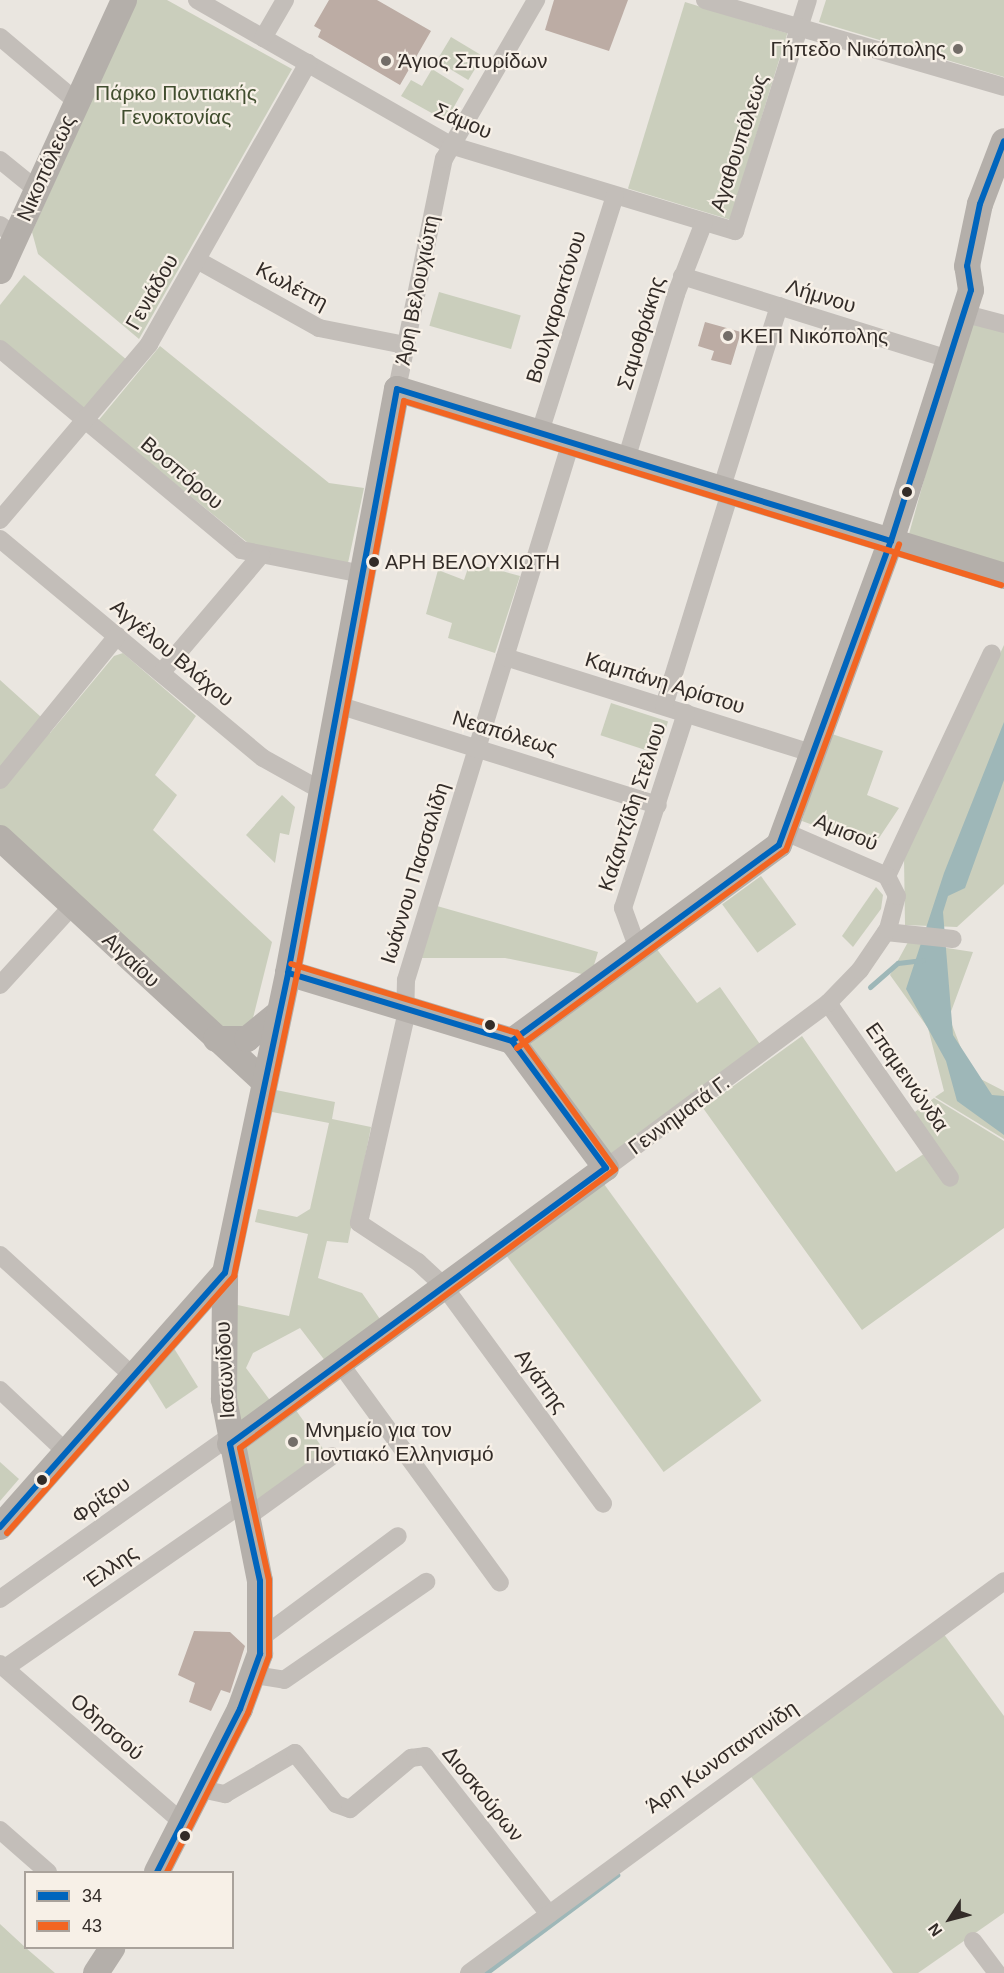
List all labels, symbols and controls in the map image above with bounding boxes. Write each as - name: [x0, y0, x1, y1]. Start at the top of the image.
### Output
- place label: Γήπεδο Νικόπολης: [770, 36, 946, 62]
- marker: Γήπεδο Νικόπολης: [951, 42, 965, 56]
- place label: Άγιος Σπυρίδων: [398, 48, 548, 74]
- marker: Άγιος Σπυρίδων: [379, 54, 393, 68]
- street label: Αγαθουπόλεως: [705, 71, 773, 215]
- park label: Πάρκο Ποντιακής Γενοκτονίας: [95, 80, 257, 130]
- street label: Σάμου: [430, 98, 496, 144]
- street label: Νικοπόλεως: [11, 111, 81, 225]
- street label: Άρη Βελουχιώτη: [390, 213, 444, 367]
- street label: Βουλγαροκτόνου: [521, 228, 591, 386]
- street label: Γενιάδου: [120, 250, 184, 334]
- street label: Κωλέττη: [252, 257, 332, 315]
- street label: Σαμοθράκης: [612, 273, 670, 393]
- street label: Λήμνου: [783, 274, 859, 318]
- place label: ΚΕΠ Νικόπολης: [740, 323, 888, 349]
- marker: ΚΕΠ Νικόπολης: [721, 329, 735, 343]
- street label: Βοσπόρου: [136, 431, 228, 515]
- unlabelled marker: [901, 486, 913, 498]
- place label: ΑΡΗ ΒΕΛΟΥΧΙΩΤΗ: [385, 550, 560, 574]
- marker: ΑΡΗ ΒΕΛΟΥΧΙΩΤΗ: [368, 556, 380, 568]
- street label: Αγγέλου Βλάχου: [105, 594, 239, 712]
- street label: Καμπάνη Αρίστου: [581, 647, 749, 719]
- street label: Νεαπόλεως: [449, 705, 561, 761]
- street label: Καζαντζίδη Στέλιου: [593, 720, 671, 894]
- street label: Ιωάννου Πασσαλίδη: [375, 779, 455, 967]
- street label: Αμισού: [810, 808, 882, 856]
- street label: Αιγαίου: [97, 927, 165, 993]
- street label: Επαμεινώνδα: [860, 1017, 954, 1137]
- unlabelled marker: [484, 1019, 496, 1031]
- street label: Γεννηματά Γ.: [623, 1070, 735, 1160]
- street label: Ιασωνίδου: [210, 1321, 240, 1419]
- street label: Αγάπης: [509, 1344, 573, 1418]
- place label: Μνημείο για τον Ποντιακό Ελληνισμό: [305, 1417, 494, 1467]
- marker: Μνημείο για τον Ποντιακό Ελληνισμό: [286, 1435, 300, 1449]
- street label: Φρίξου: [67, 1471, 135, 1529]
- unlabelled marker: [36, 1474, 48, 1486]
- street label: Έλλης: [79, 1540, 143, 1594]
- street label: Οδησσού: [65, 1688, 149, 1766]
- street label: Άρη Κωνσταντινίδη: [641, 1695, 803, 1819]
- street label: Διοσκούρων: [437, 1741, 529, 1847]
- unlabelled marker: [179, 1830, 191, 1842]
- legend: [24, 1871, 234, 1949]
- text: 34: [82, 1886, 102, 1906]
- north arrow: [920, 1889, 980, 1949]
- text: 43: [82, 1916, 102, 1936]
- text: N: [925, 1920, 945, 1940]

